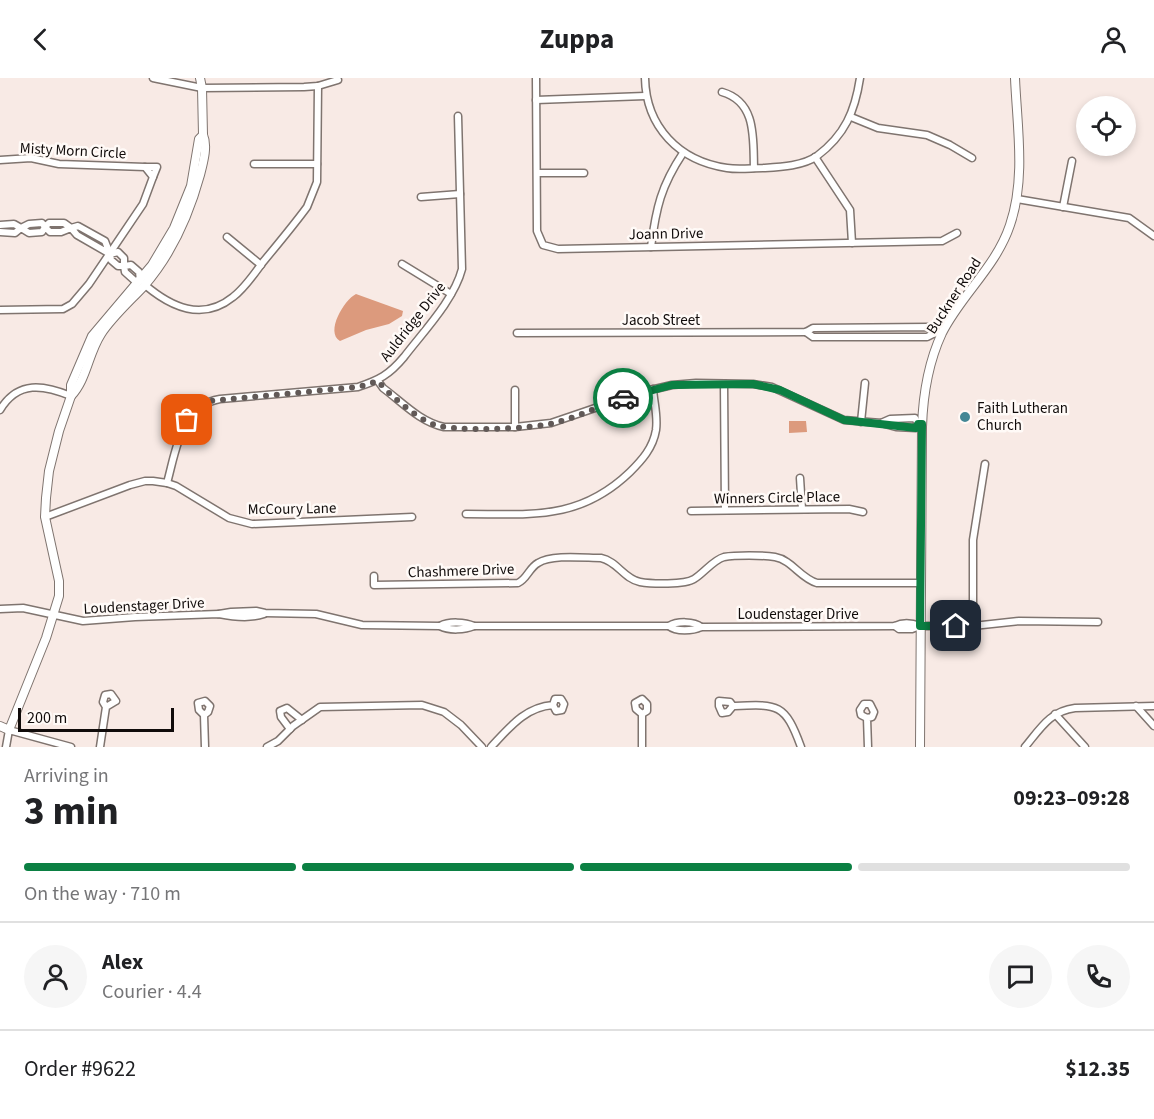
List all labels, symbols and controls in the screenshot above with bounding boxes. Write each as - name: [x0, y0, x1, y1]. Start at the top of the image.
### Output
- text: Zuppa: [540, 20, 614, 59]
- icon: back: [24, 23, 57, 56]
- icon: person: [1097, 23, 1130, 56]
- map controls: [1076, 96, 1136, 156]
- button: locate: [1076, 96, 1136, 156]
- street label: Misty Morn Circle: [19, 138, 127, 164]
- street label: Joann Drive: [629, 223, 703, 245]
- street label: Buckner Road: [921, 254, 987, 338]
- street label: Auldridge Drive: [375, 278, 451, 366]
- street label: Jacob Street: [622, 310, 700, 331]
- courier: [593, 368, 653, 428]
- icon: car: [607, 382, 640, 415]
- pin: [161, 394, 212, 445]
- place label: Faith Lutheran Church: [977, 398, 1068, 436]
- icon: bag: [170, 403, 203, 436]
- marker: Faith Lutheran Church: [958, 410, 972, 424]
- street label: Winners Circle Place: [714, 486, 840, 510]
- street label: McCoury Lane: [247, 498, 337, 520]
- street label: Chashmere Drive: [407, 559, 515, 583]
- street label: Loudenstager Drive: [83, 592, 205, 620]
- pin: [930, 600, 981, 651]
- street label: Loudenstager Drive: [737, 604, 859, 625]
- icon: home: [939, 609, 972, 642]
- scale bar: [18, 705, 174, 732]
- text: 200 m: [27, 707, 67, 729]
- text: Arriving in: [24, 762, 109, 790]
- text: 09:23–09:28: [1013, 782, 1130, 814]
- text: 3 min: [24, 784, 119, 840]
- text: On the way · 710 m: [24, 880, 181, 908]
- button: person: [24, 945, 87, 1008]
- button: chat: [989, 945, 1052, 1008]
- button: phone: [1067, 945, 1130, 1008]
- text: Alex: [102, 946, 143, 978]
- text: Courier · 4.4: [102, 978, 202, 1006]
- text: Order #9622: [24, 1053, 136, 1085]
- text: $12.35: [1065, 1053, 1130, 1085]

